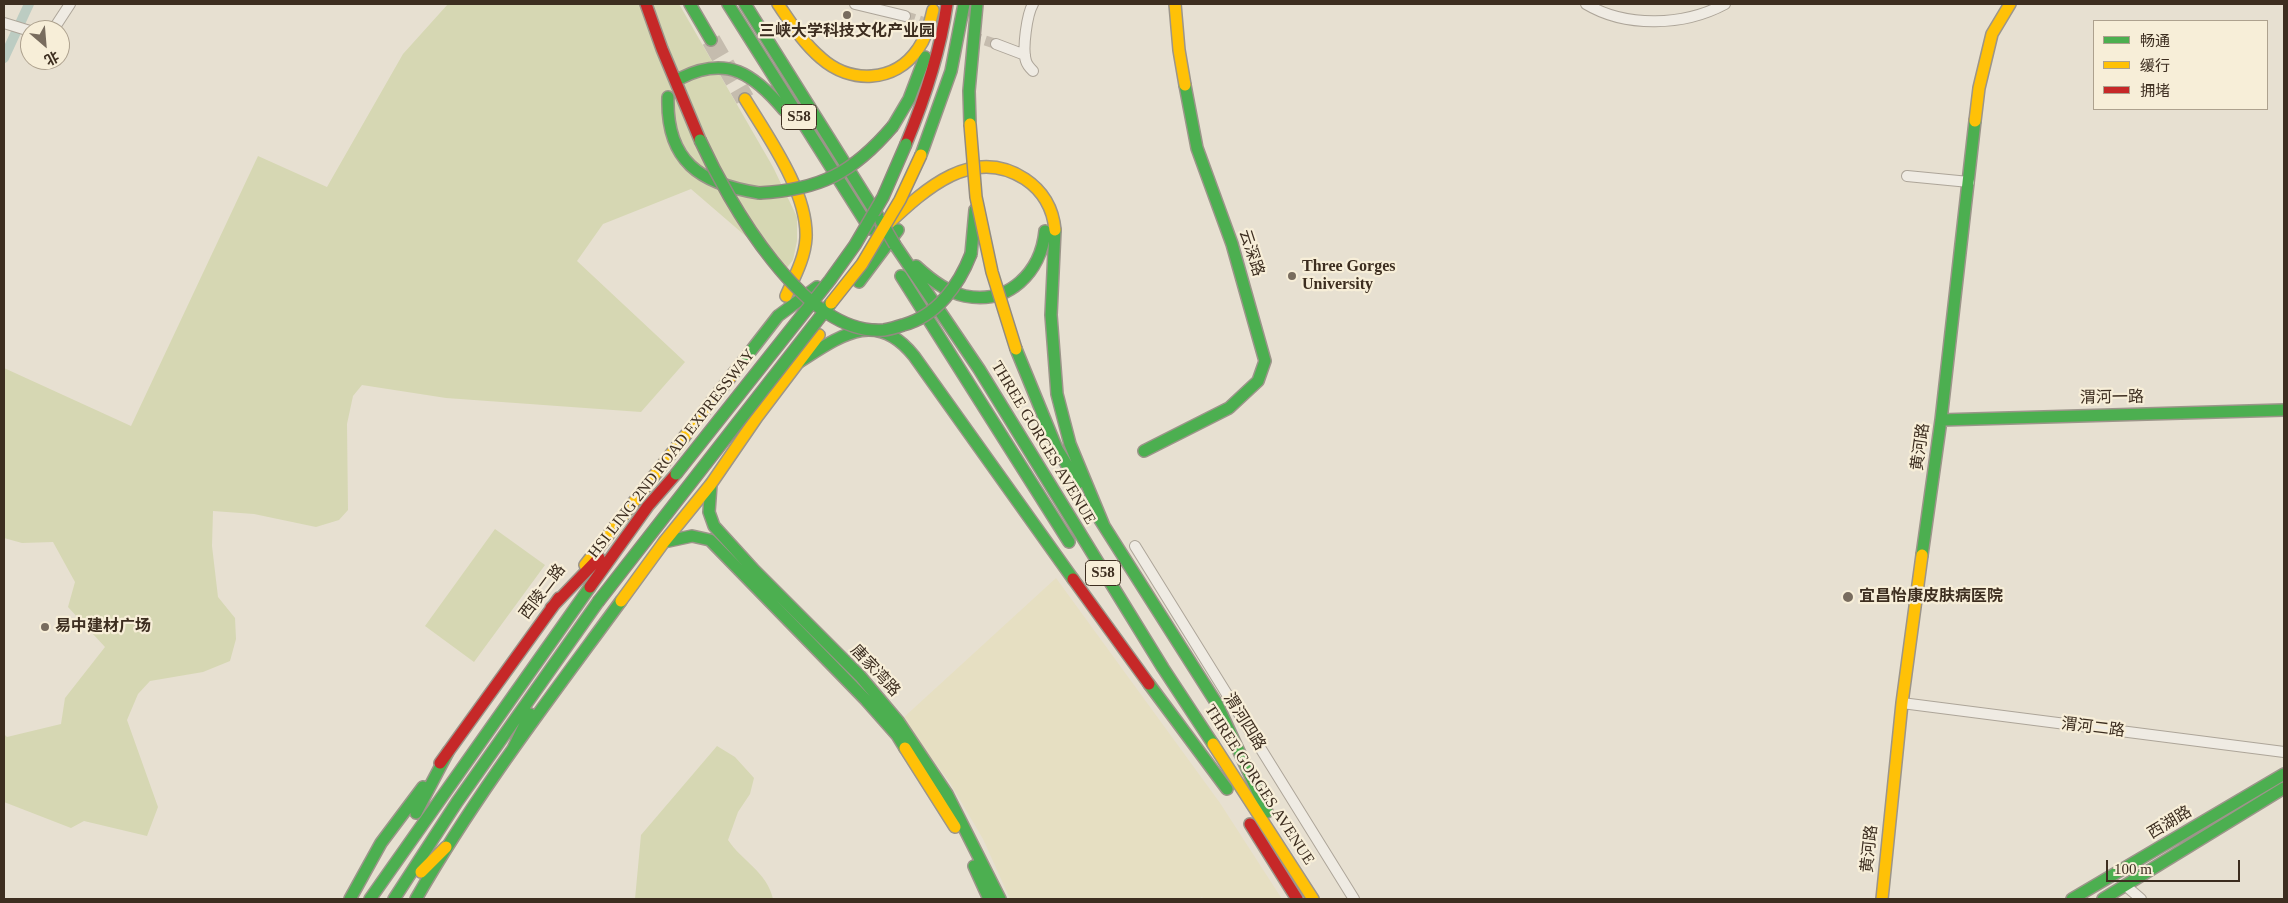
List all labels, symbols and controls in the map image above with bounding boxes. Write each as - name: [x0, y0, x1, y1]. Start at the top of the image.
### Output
- marker: 三峡大学科技文化产业园: [841, 9, 853, 21]
- north arrow: [20, 20, 70, 70]
- legend: [2093, 20, 2268, 110]
- place label: 三峡大学科技文化产业园: [759, 22, 935, 42]
- text: 畅通: [2140, 33, 2170, 49]
- text: 北: [42, 48, 61, 68]
- text: 缓行: [2140, 58, 2170, 74]
- text: 拥堵: [2140, 83, 2170, 99]
- road number: S58: [782, 104, 816, 130]
- street label: 云深路: [1234, 227, 1268, 279]
- place label: Three Gorges University: [1302, 257, 1395, 295]
- marker: Three Gorges University: [1286, 270, 1298, 282]
- street label: HSI LING 2ND ROAD EXPRESSWAY: [584, 346, 760, 562]
- street label: THREE GORGES AVENUE: [987, 358, 1099, 528]
- street label: 渭河一路: [2080, 388, 2144, 408]
- street label: 黄河路: [1908, 422, 1934, 472]
- road number: S58: [1086, 560, 1120, 586]
- street label: 西陵二路: [516, 561, 570, 623]
- place label: 宜昌怡康皮肤病医院: [1859, 587, 2003, 607]
- marker: 宜昌怡康皮肤病医院: [1841, 590, 1855, 604]
- place label: 易中建材广场: [55, 617, 151, 637]
- marker: 易中建材广场: [39, 621, 51, 633]
- street label: 唐家湾路: [846, 641, 904, 701]
- street label: 渭河四路: [1219, 690, 1269, 754]
- street label: THREE GORGES AVENUE: [1200, 701, 1318, 869]
- street label: 渭河二路: [2060, 715, 2126, 741]
- street label: 西湖路: [2144, 802, 2196, 844]
- street label: 黄河路: [1858, 824, 1882, 874]
- scale bar: [2108, 850, 2242, 882]
- text: 100 m: [2114, 861, 2152, 877]

